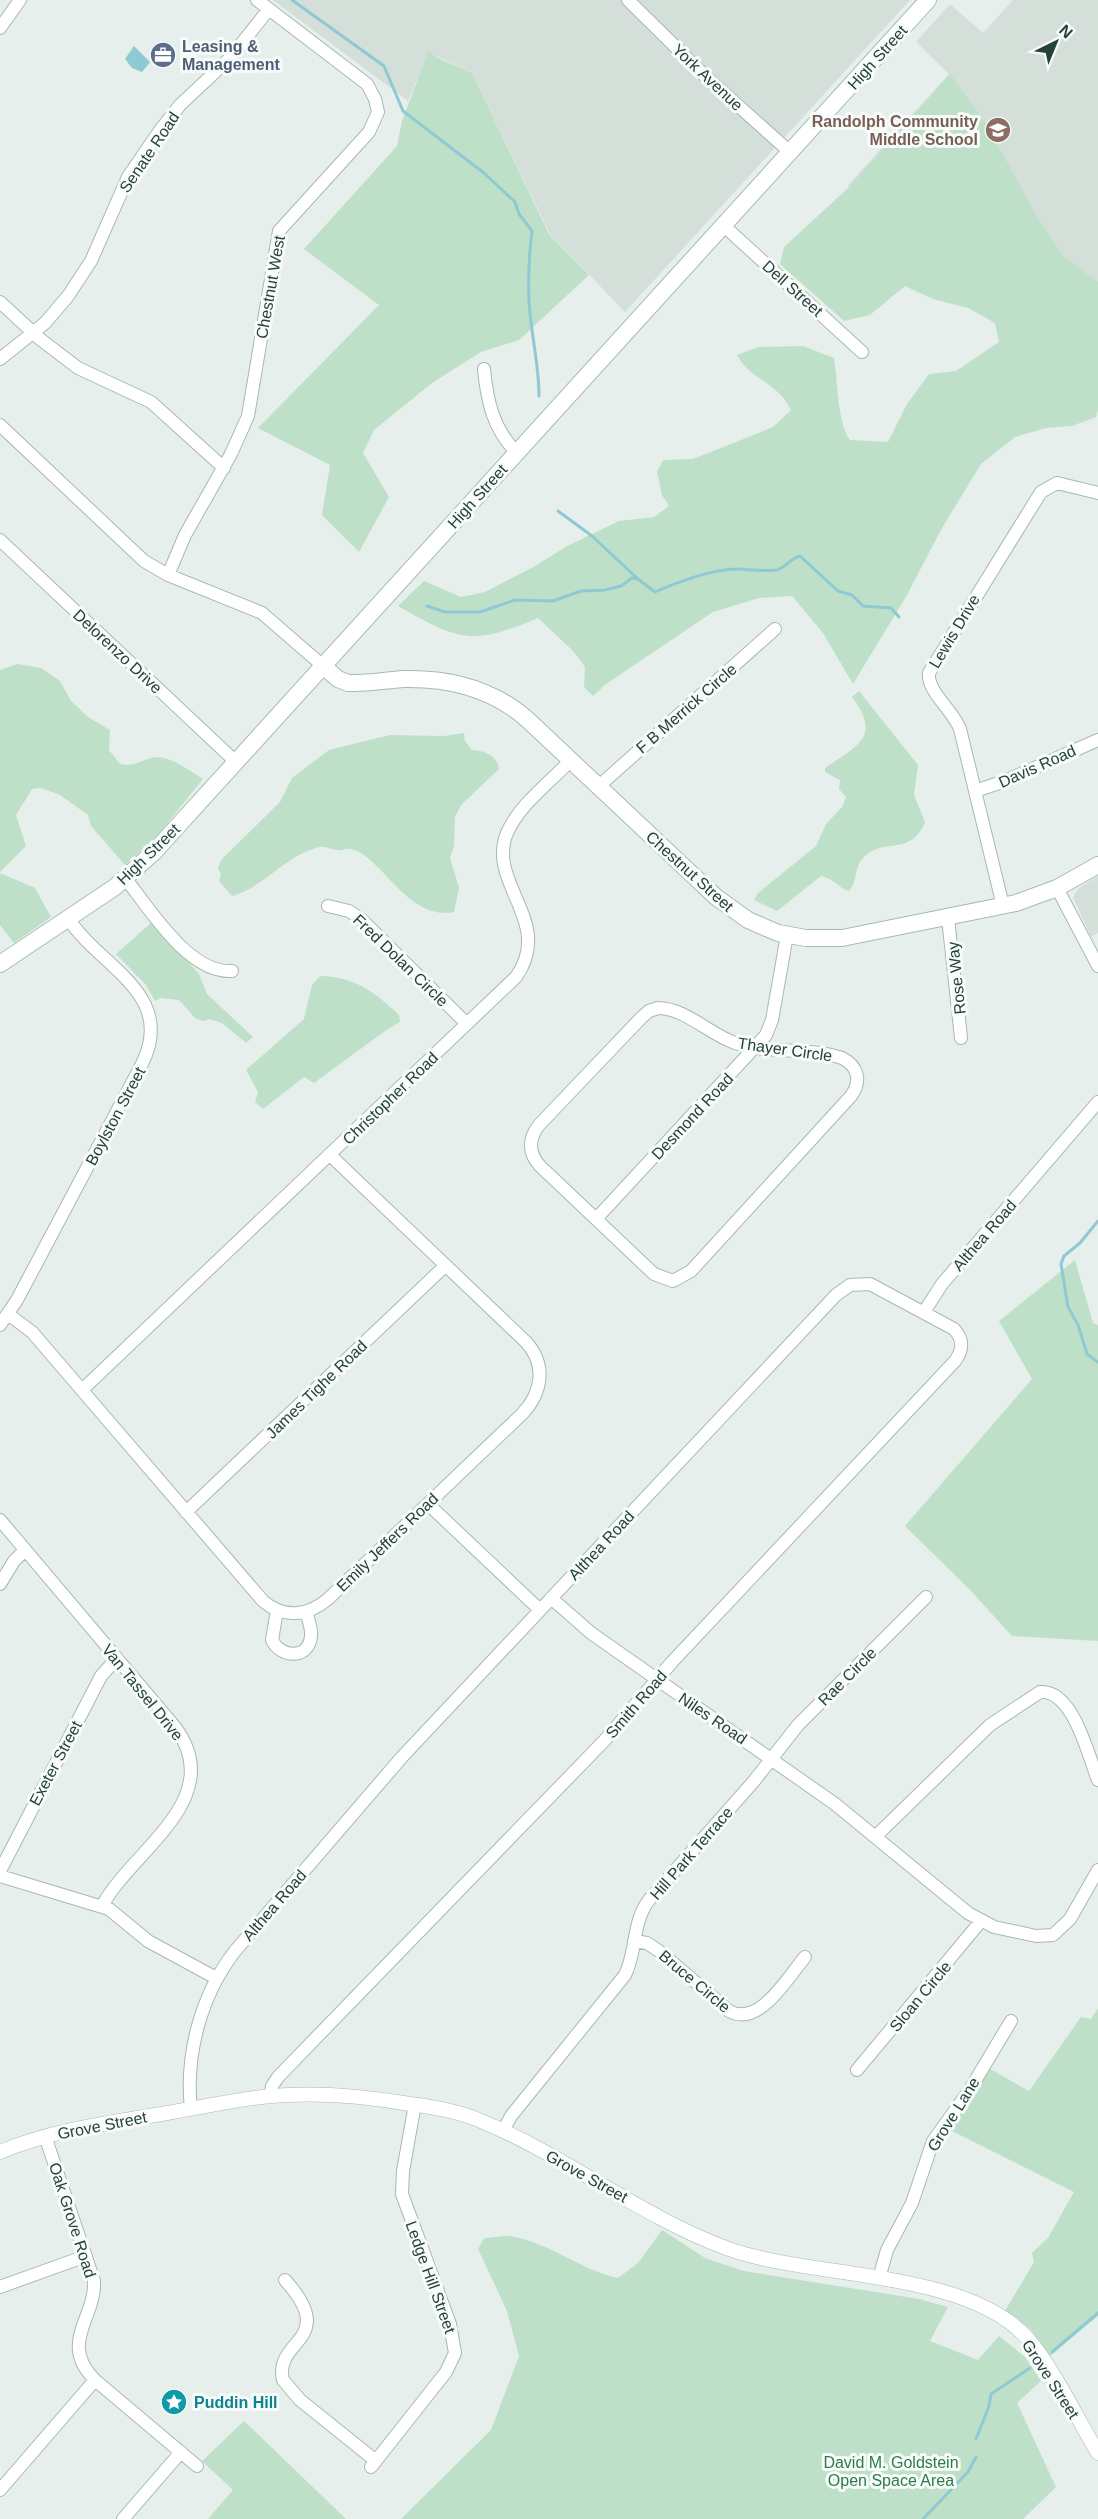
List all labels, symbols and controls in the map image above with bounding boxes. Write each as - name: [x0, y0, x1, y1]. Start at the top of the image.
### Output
- north arrow: [1026, 12, 1086, 72]
- street label: High Street: [844, 21, 911, 93]
- text: N: [1056, 21, 1076, 42]
- place label: Leasing & Management: [182, 38, 280, 73]
- office icon: Leasing & Management: [148, 40, 178, 70]
- street label: York Avenue: [669, 41, 746, 114]
- street label: Senate Road: [116, 109, 183, 196]
- place label: Randolph Community Middle School: [812, 113, 978, 148]
- school or university icon: Randolph Community Middle School: [983, 115, 1013, 145]
- street label: Chestnut West: [253, 234, 288, 340]
- street label: Dell Street: [759, 257, 827, 320]
- street label: High Street: [444, 460, 511, 532]
- street label: Lewis Drive: [926, 591, 983, 671]
- street label: Delorenzo Drive: [70, 606, 165, 697]
- street label: F B Merrick Circle: [633, 660, 740, 756]
- street label: Davis Road: [996, 742, 1078, 791]
- street label: High Street: [114, 820, 183, 888]
- street label: Chestnut Street: [643, 828, 737, 915]
- street label: Fred Dolan Circle: [350, 911, 451, 1010]
- street label: Rose Way: [944, 941, 969, 1015]
- street label: Thayer Circle: [737, 1034, 833, 1065]
- street label: Christopher Road: [339, 1049, 441, 1148]
- street label: Boylston Street: [82, 1064, 149, 1168]
- street label: Desmond Road: [648, 1070, 736, 1163]
- street label: Althea Road: [949, 1197, 1020, 1274]
- street label: James Tighe Road: [262, 1337, 370, 1442]
- street label: Emily Jeffers Road: [333, 1490, 441, 1595]
- street label: Althea Road: [565, 1507, 638, 1583]
- street label: Van Tassel Drive: [99, 1641, 187, 1744]
- street label: Rae Circle: [815, 1644, 880, 1709]
- street label: Smith Road: [603, 1667, 670, 1741]
- street label: Niles Road: [676, 1689, 750, 1747]
- street label: Exeter Street: [26, 1718, 85, 1808]
- street label: Hill Park Terrace: [647, 1804, 736, 1903]
- street label: Althea Road: [239, 1867, 310, 1944]
- street label: Bruce Circle: [656, 1947, 734, 2016]
- street label: Sloan Circle: [886, 1958, 955, 2035]
- street label: Grove Lane: [924, 2074, 983, 2154]
- street label: Grove Street: [56, 2108, 149, 2142]
- street label: Grove Street: [543, 2147, 631, 2206]
- street label: Oak Grove Road: [46, 2160, 99, 2280]
- street label: Ledge Hill Street: [402, 2219, 459, 2336]
- street label: Grove Street: [1019, 2337, 1083, 2422]
- place icon: Puddin Hill: [159, 2387, 189, 2417]
- place label: Puddin Hill: [194, 2394, 278, 2411]
- park label: David M. Goldstein Open Space Area: [823, 2454, 959, 2489]

